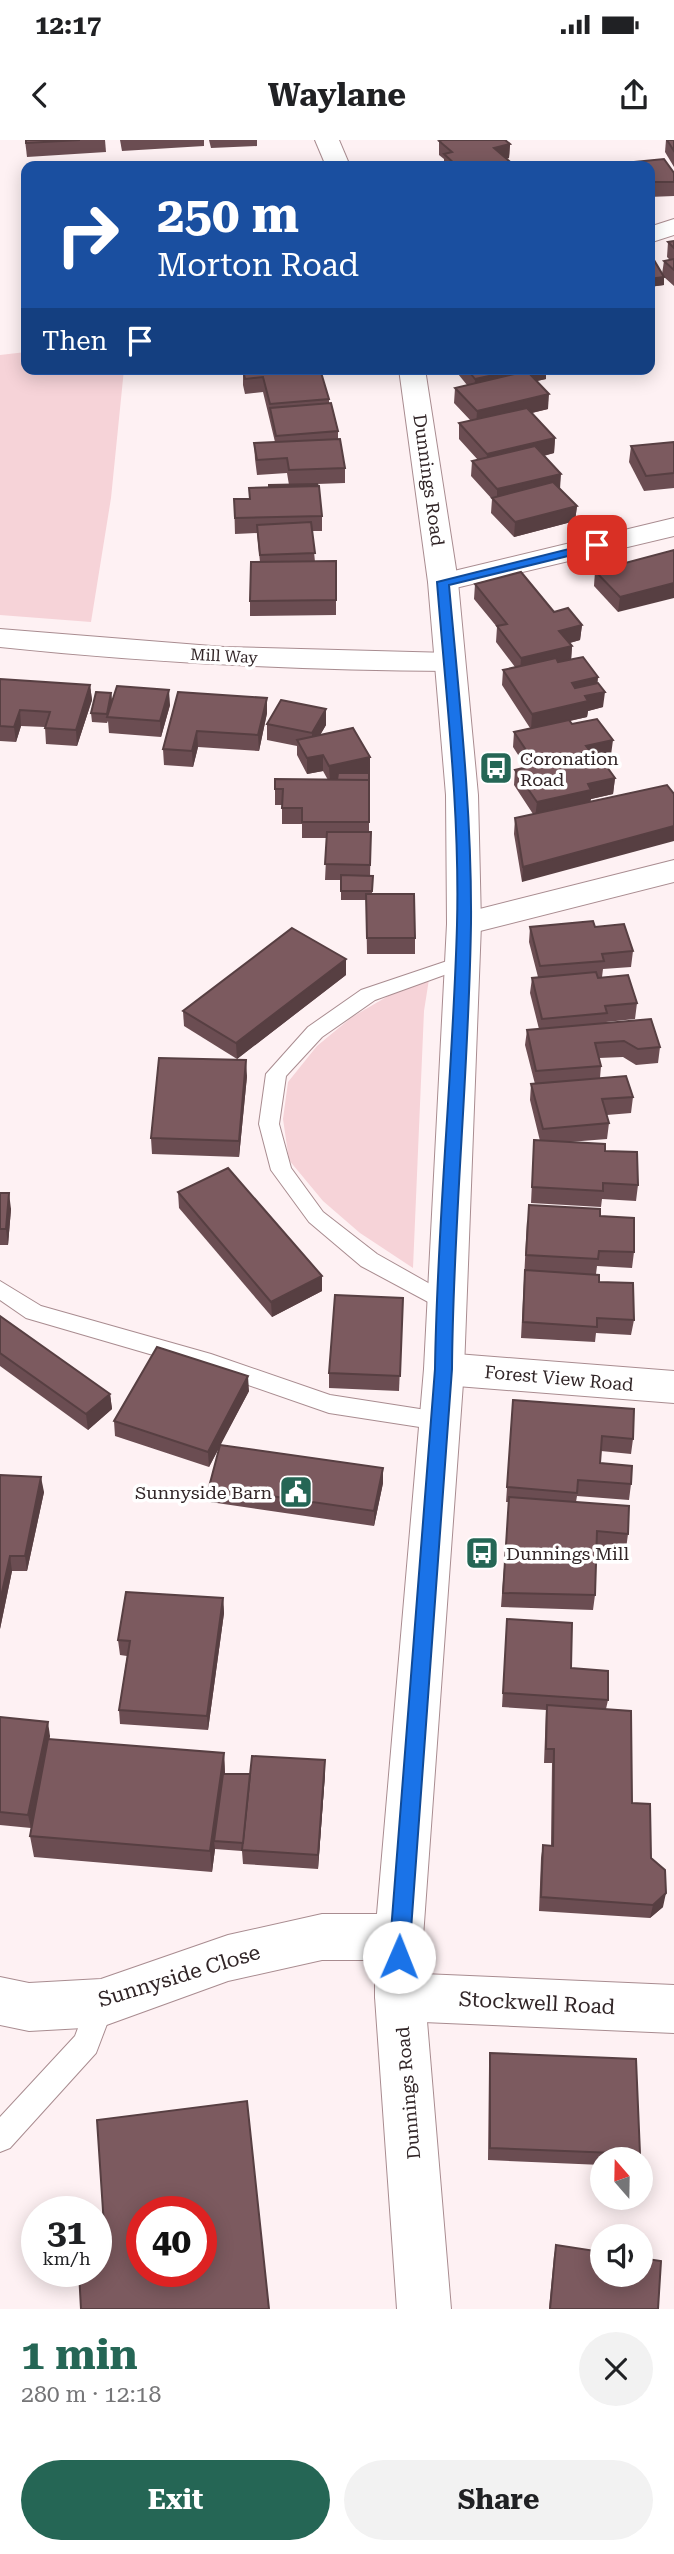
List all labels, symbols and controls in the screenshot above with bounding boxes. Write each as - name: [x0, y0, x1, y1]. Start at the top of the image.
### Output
- text: 12:17: [35, 10, 101, 40]
- icon: back: [21, 76, 59, 114]
- text: Waylane: [268, 76, 406, 114]
- icon: share: [615, 76, 653, 114]
- text: 250 m: [157, 187, 299, 244]
- icon: right: [42, 189, 133, 280]
- text: Morton Road: [157, 246, 359, 284]
- icon: arrive: [121, 322, 159, 360]
- text: Then: [42, 326, 107, 356]
- street label: Dunnings Road: [409, 413, 449, 548]
- pin: [567, 515, 627, 575]
- icon: arrive: [578, 526, 616, 564]
- street label: Mill Way: [190, 645, 259, 667]
- place label: Coronation Road: [520, 748, 619, 790]
- bus stop icon: Coronation Road: [477, 749, 515, 787]
- street label: Forest View Road: [484, 1361, 635, 1395]
- public building icon: Sunnyside Barn: [277, 1473, 315, 1511]
- place label: Sunnyside Barn: [135, 1482, 272, 1503]
- bus stop icon: Dunnings Mill: [463, 1534, 501, 1572]
- place label: Dunnings Mill: [506, 1543, 629, 1564]
- position arrow: [362, 1920, 436, 1994]
- street label: Sunnyside Close: [95, 1940, 263, 2012]
- street label: Stockwell Road: [458, 1987, 616, 2019]
- street label: Dunnings Road: [392, 2025, 424, 2160]
- north arrow: [590, 2147, 653, 2210]
- map controls: [590, 2147, 653, 2287]
- speed limit sign: 40: [126, 2196, 217, 2287]
- text: 31: [47, 2212, 86, 2253]
- button: sound: [590, 2224, 653, 2287]
- text: km/h: [42, 2248, 91, 2269]
- text: 1 min: [21, 2330, 138, 2379]
- button: close: [579, 2332, 653, 2406]
- text: 280 m · 12:18: [21, 2381, 161, 2408]
- button: Exit: [21, 2460, 330, 2540]
- button: Share: [344, 2460, 653, 2540]

